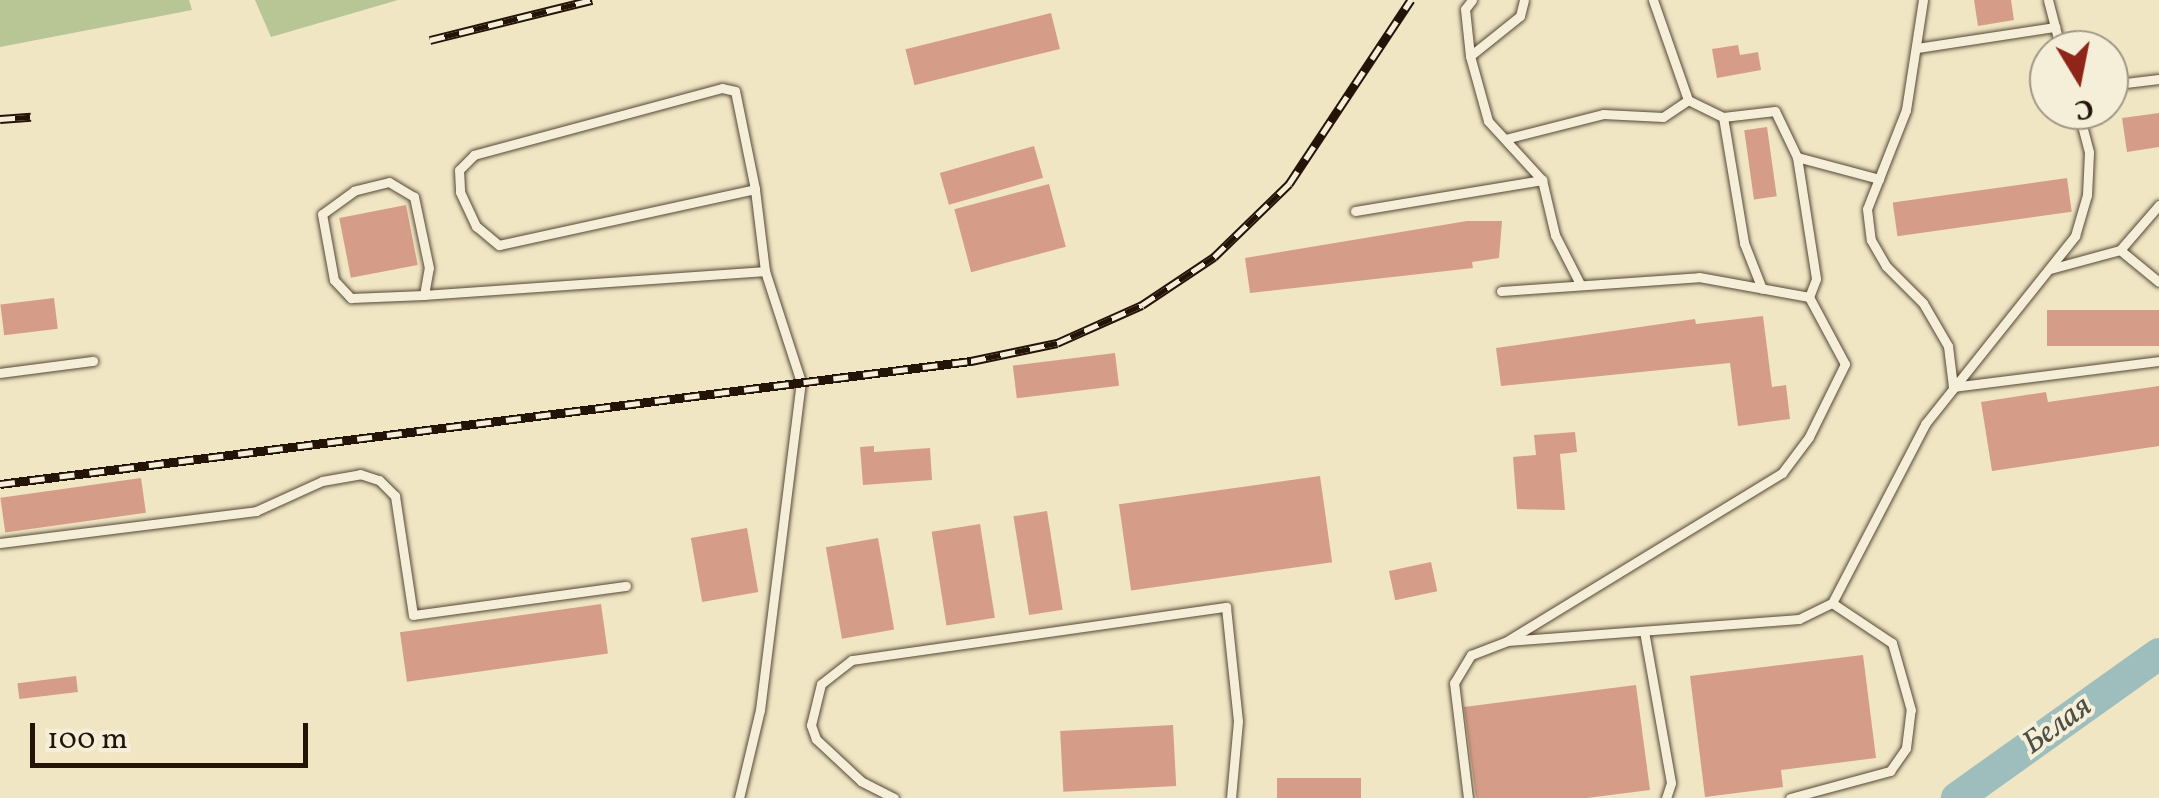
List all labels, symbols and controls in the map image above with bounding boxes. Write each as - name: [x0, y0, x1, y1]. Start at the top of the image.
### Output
- north arrow: [2029, 30, 2129, 130]
- text: С: [2072, 87, 2096, 129]
- water label: Белая: [2016, 688, 2100, 764]
- scale bar: [35, 703, 312, 765]
- text: 100 m: [47, 719, 128, 761]

